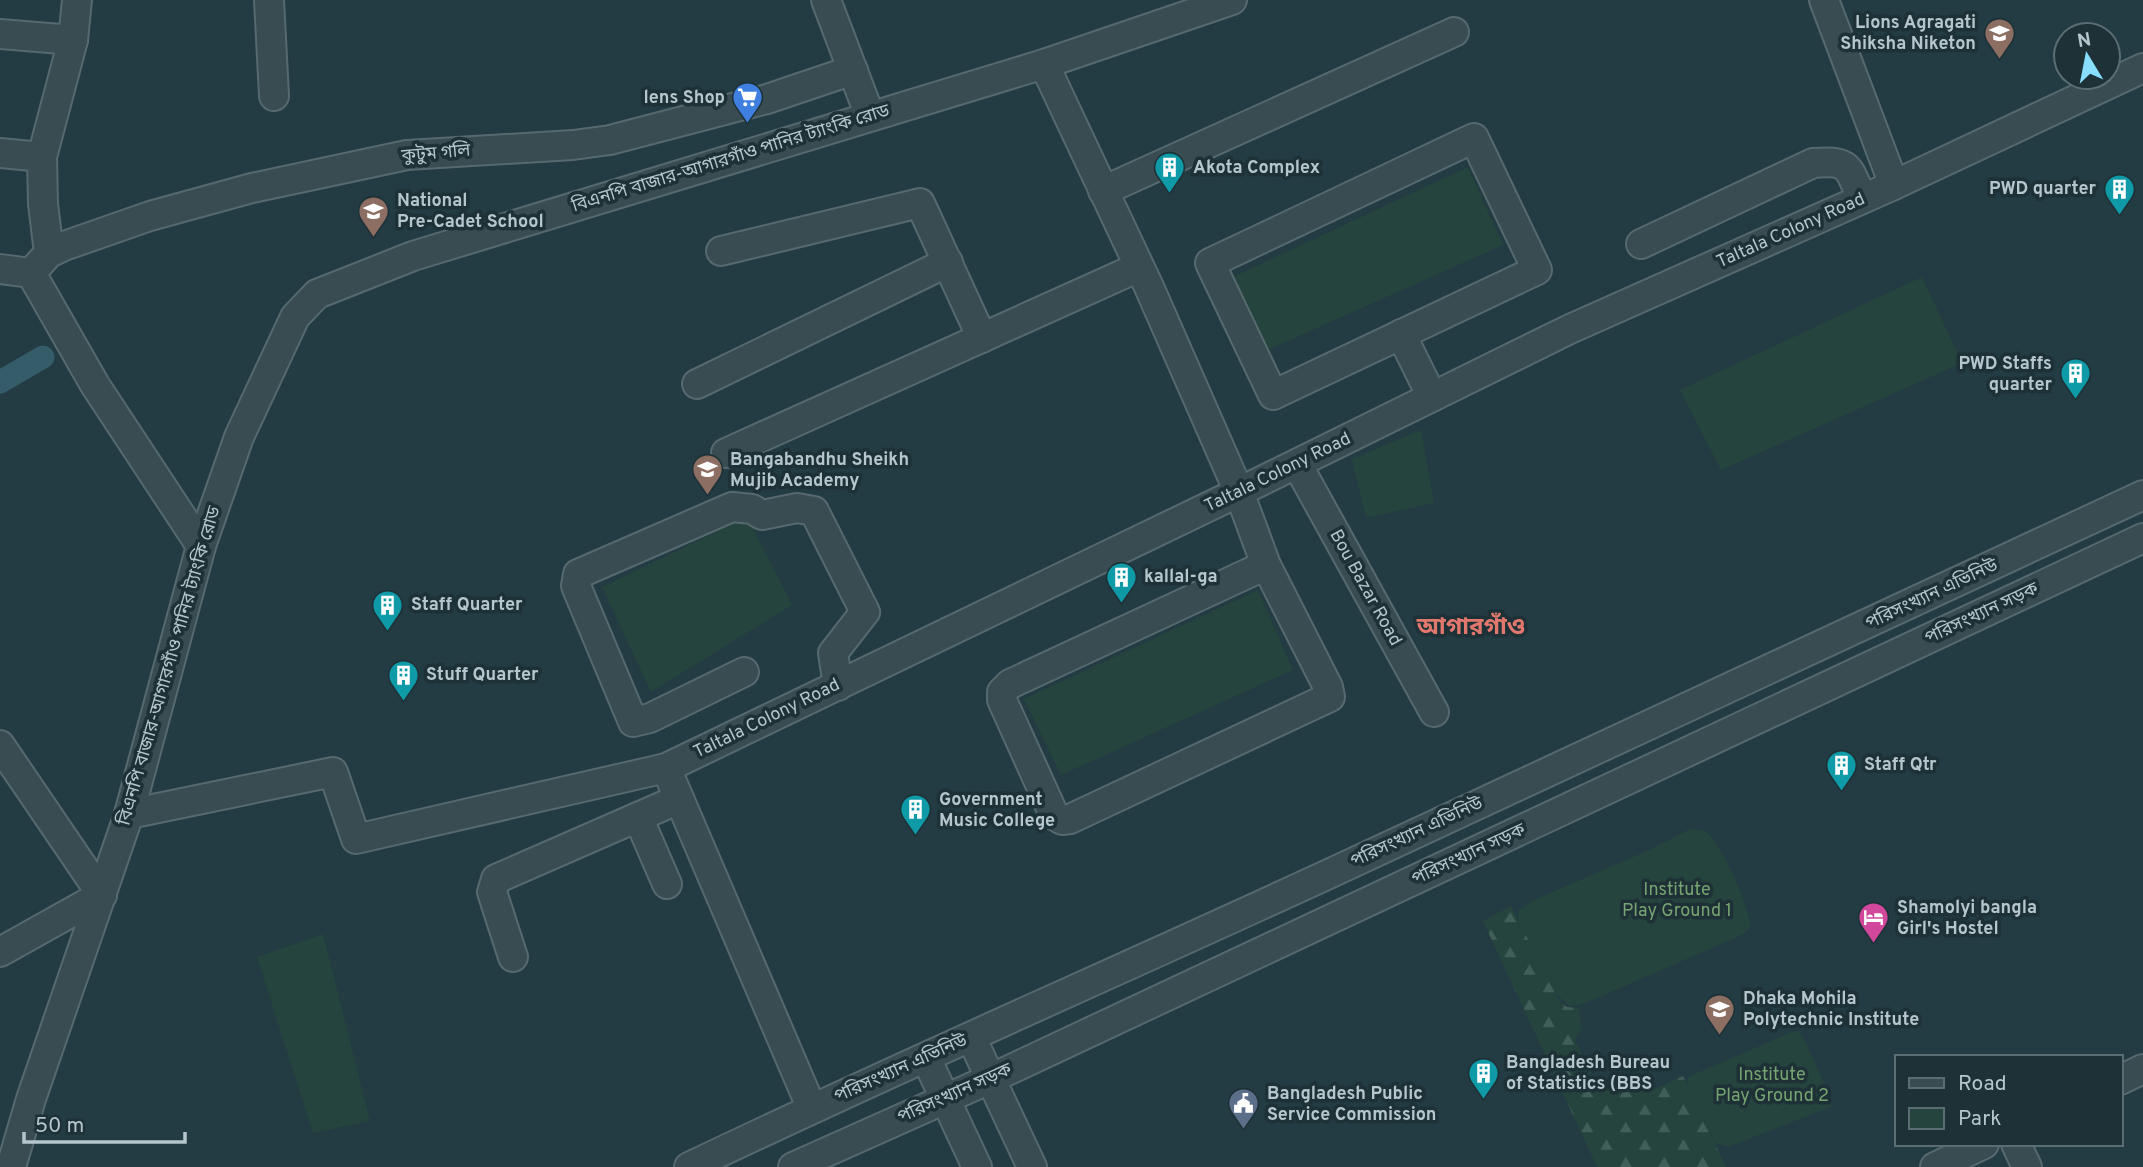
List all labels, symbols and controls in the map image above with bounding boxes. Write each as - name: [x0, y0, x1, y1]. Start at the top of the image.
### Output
- place label: Lions Agragati Shiksha Niketon: [1840, 12, 1976, 56]
- school or university icon: Lions Agragati Shiksha Niketon: [1982, 16, 2016, 60]
- north arrow: [2052, 21, 2122, 91]
- text: N: [2076, 28, 2093, 54]
- supermarket icon: lens Shop: [731, 81, 765, 125]
- place label: lens Shop: [643, 87, 725, 110]
- street label: বিএনপি বাজার-আগারগাঁও পানির ট্যাংকি রোড: [568, 100, 893, 219]
- street label: কুটুম গলি: [400, 139, 472, 169]
- building icon: Akota Complex: [1153, 151, 1187, 195]
- place label: Akota Complex: [1193, 157, 1320, 180]
- building icon: PWD quarter: [2102, 172, 2136, 216]
- place label: PWD quarter: [1989, 178, 2096, 201]
- street label: Taltala Colony Road: [1713, 188, 1869, 274]
- place label: National Pre-Cadet School: [397, 190, 544, 234]
- school or university icon: National Pre-Cadet School: [357, 194, 391, 238]
- place label: PWD Staffs quarter: [1958, 353, 2052, 397]
- building icon: PWD Staffs quarter: [2058, 357, 2092, 401]
- street label: Taltala Colony Road: [1201, 428, 1355, 518]
- place label: Bangabandhu Sheikh Mujib Academy: [730, 449, 909, 493]
- school or university icon: Bangabandhu Sheikh Mujib Academy: [690, 453, 724, 497]
- street label: বিএনপি বাজার-আগারগাঁও পানির ট্যাংকি রোড: [113, 504, 227, 829]
- street label: Bou Bazar Road: [1324, 526, 1406, 650]
- street label: পরিসংখ্যান এভিনিউ: [1862, 554, 2002, 636]
- building icon: kallal-ga: [1104, 560, 1138, 604]
- place label: kallal-ga: [1144, 566, 1218, 589]
- street label: পরিসংখ্যান সড়ক: [1922, 577, 2043, 650]
- building icon: Staff Quarter: [371, 588, 405, 632]
- place label: Staff Quarter: [411, 594, 523, 617]
- district label: আগারগাঁও: [1416, 612, 1525, 643]
- building icon: Stuff Quarter: [386, 658, 420, 702]
- place label: Stuff Quarter: [426, 664, 539, 687]
- street label: Taltala Colony Road: [690, 674, 844, 764]
- building icon: Staff Qtr: [1824, 748, 1858, 792]
- place label: Staff Qtr: [1864, 754, 1937, 777]
- place label: Government Music College: [939, 789, 1055, 833]
- street label: পরিসংখ্যান এভিনিউ: [1347, 792, 1487, 874]
- building icon: Government Music College: [899, 793, 933, 837]
- street label: পরিসংখ্যান সড়ক: [1409, 818, 1530, 891]
- park label: Institute Play Ground 1: [1622, 879, 1732, 923]
- place label: Shamolyi bangla Girl's Hostel: [1897, 897, 2037, 941]
- hotel icon: Shamolyi bangla Girl's Hostel: [1857, 901, 1891, 945]
- place label: Dhaka Mohila Polytechnic Institute: [1743, 988, 1919, 1032]
- school or university icon: Dhaka Mohila Polytechnic Institute: [1703, 992, 1737, 1036]
- street label: পরিসংখ্যান এভিনিউ: [831, 1029, 971, 1109]
- place label: Bangladesh Bureau of Statistics (BBS: [1506, 1052, 1670, 1096]
- legend: [1895, 1055, 2122, 1146]
- building icon: Bangladesh Bureau of Statistics (BBS: [1466, 1056, 1500, 1100]
- street label: পরিসংখ্যান সড়ক: [894, 1058, 1016, 1129]
- park label: Institute Play Ground 2: [1715, 1064, 1829, 1108]
- text: Road: [1958, 1071, 2007, 1098]
- place label: Bangladesh Public Service Commission: [1267, 1083, 1437, 1127]
- public building icon: Bangladesh Public Service Commission: [1227, 1087, 1261, 1131]
- scale bar: [24, 1100, 186, 1144]
- text: Park: [1958, 1106, 2001, 1133]
- text: 50 m: [35, 1113, 84, 1140]

